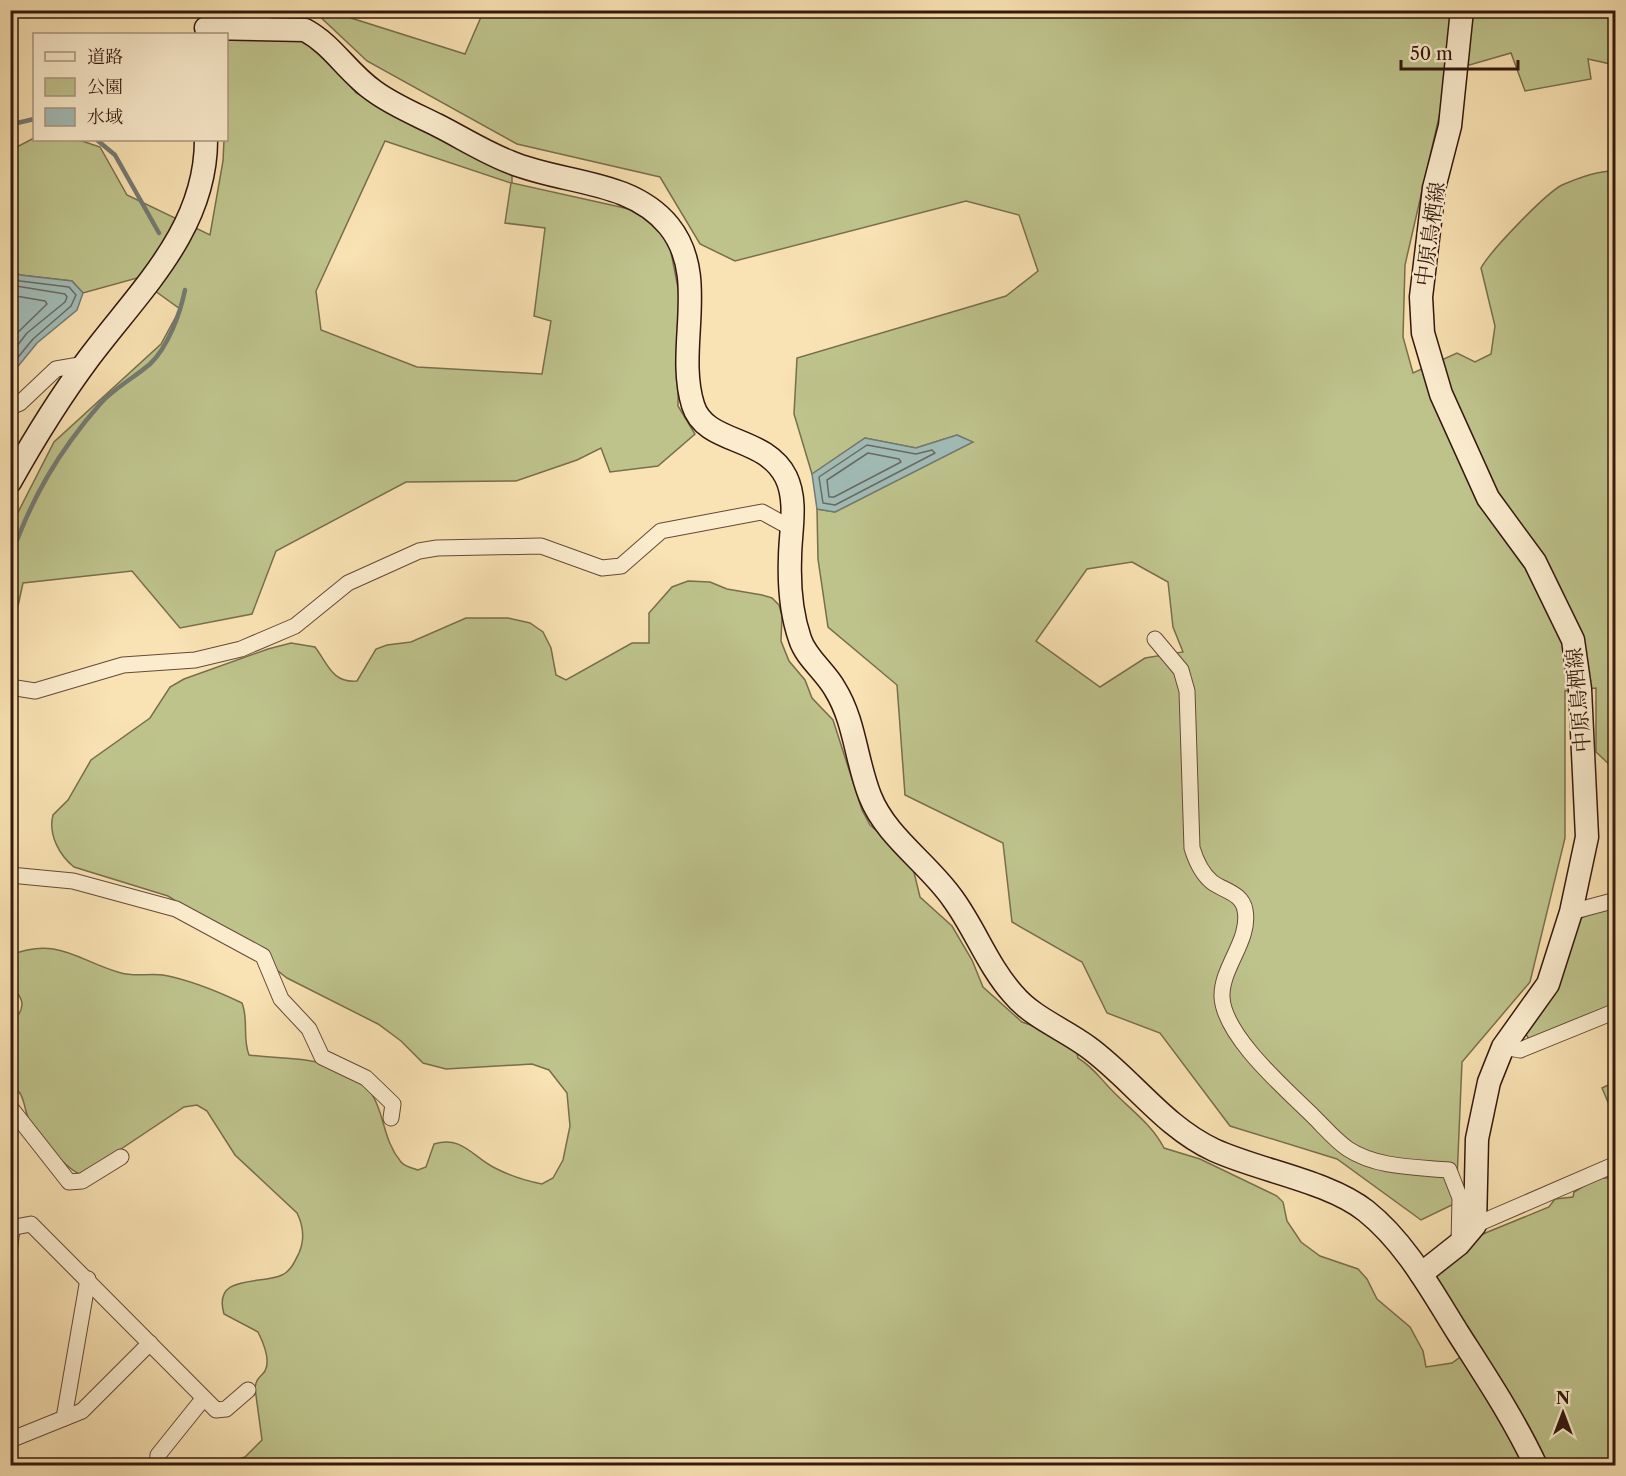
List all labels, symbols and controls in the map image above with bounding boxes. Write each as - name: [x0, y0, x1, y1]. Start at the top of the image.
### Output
- legend: [33, 33, 228, 141]
- scale bar: [1401, 33, 1518, 71]
- text: 50 m: [1410, 43, 1453, 65]
- text: 道路: [87, 46, 123, 68]
- text: 公園: [87, 76, 123, 98]
- text: 水域: [87, 106, 123, 128]
- street label: 中原鳥栖線: [1410, 180, 1450, 288]
- street label: 中原鳥栖線: [1561, 647, 1595, 753]
- north arrow: [1533, 1383, 1593, 1443]
- text: N: [1556, 1388, 1570, 1408]

